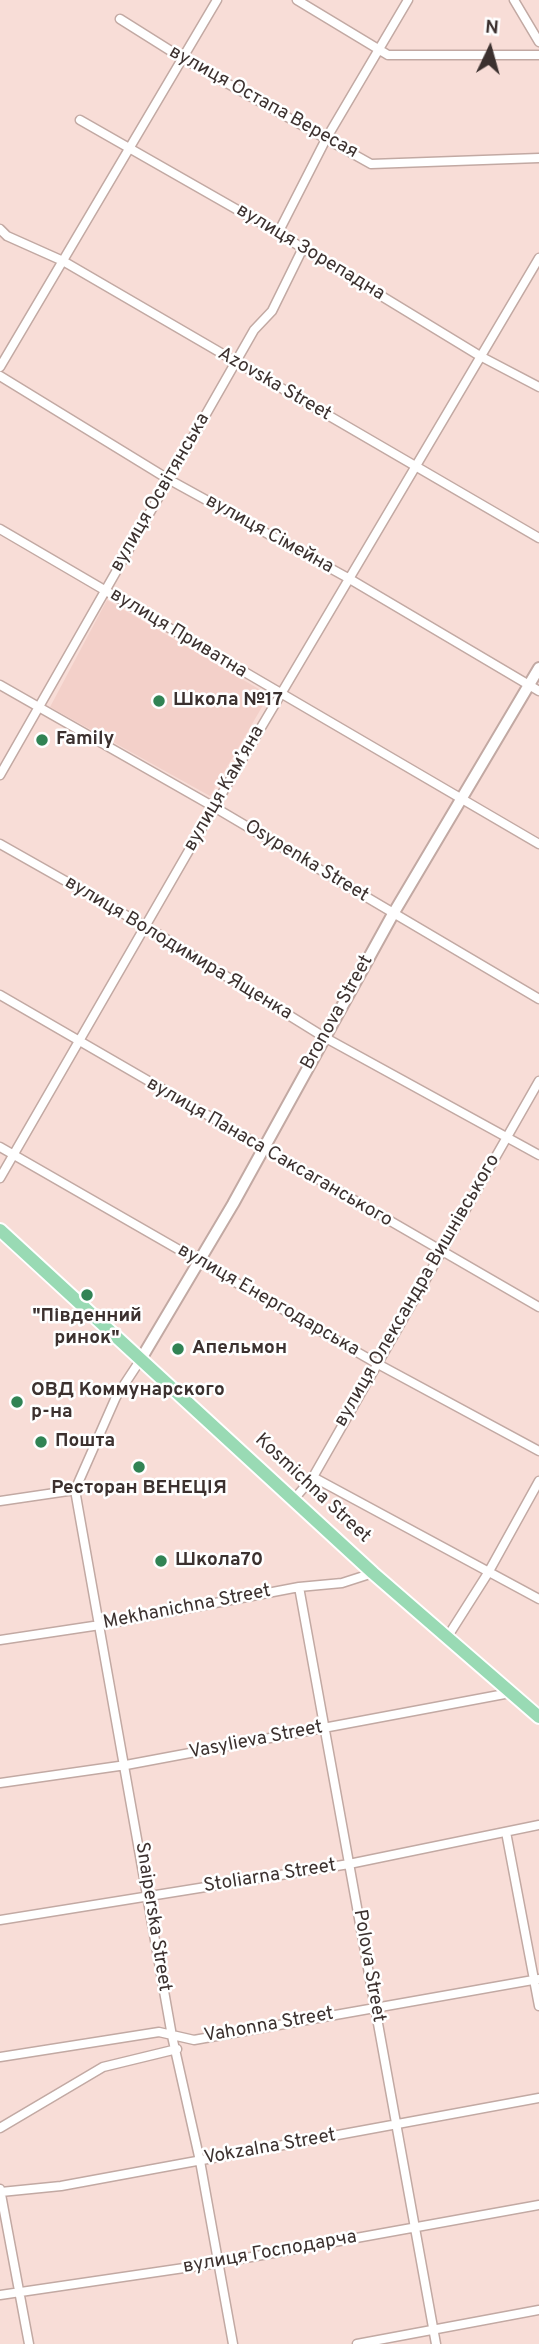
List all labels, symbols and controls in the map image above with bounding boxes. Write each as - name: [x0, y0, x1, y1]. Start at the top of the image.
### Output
- north arrow: [455, 14, 525, 84]
- text: N: [484, 16, 500, 41]
- street label: вулиця Остапа Вересая: [165, 42, 361, 164]
- street label: вулиця Зорепадна: [232, 200, 388, 306]
- street label: Azovska Street: [213, 343, 335, 427]
- street label: вулиця Освітянська: [106, 410, 216, 576]
- street label: вулиця Сімейна: [201, 490, 337, 580]
- street label: вулиця Приватна: [105, 584, 251, 684]
- place label: Школа №17: [173, 690, 283, 712]
- marker: Школа №17: [151, 693, 167, 709]
- street label: вулиця Кам’яна: [180, 722, 270, 856]
- place label: Family: [56, 729, 114, 751]
- marker: Family: [34, 732, 50, 748]
- street label: Osypenka Street: [240, 816, 372, 908]
- street label: вулиця Володимира Ященка: [60, 872, 296, 1026]
- street label: Bronova Street: [297, 952, 379, 1074]
- street label: вулиця Панаса Саксаганського: [142, 1073, 396, 1233]
- street label: вулиця Олександра Вишнівського: [330, 1151, 506, 1431]
- street label: вулиця Енергодарська: [173, 1240, 363, 1362]
- marker: "Південний ринок": [79, 1287, 95, 1303]
- place label: "Південний ринок": [32, 1306, 142, 1350]
- place label: Апельмон: [192, 1338, 287, 1360]
- marker: Апельмон: [170, 1341, 186, 1357]
- place label: ОВД Коммунарского р-на: [31, 1380, 225, 1424]
- marker: ОВД Коммунарского р-на: [9, 1394, 25, 1410]
- street label: Kosmichna Street: [249, 1429, 375, 1549]
- place label: Пошта: [55, 1431, 115, 1453]
- marker: Пошта: [33, 1434, 49, 1450]
- marker: Ресторан ВЕНЕЦІЯ: [131, 1459, 147, 1475]
- place label: Ресторан ВЕНЕЦІЯ: [51, 1478, 227, 1500]
- place label: Школа70: [175, 1550, 263, 1572]
- marker: Школа70: [153, 1553, 169, 1569]
- street label: Mekhanichna Street: [101, 1581, 273, 1635]
- street label: Vasylieva Street: [187, 1717, 325, 1765]
- street label: Snaiperska Street: [129, 1841, 175, 1993]
- street label: Stoliarna Street: [202, 1855, 338, 1899]
- street label: Polova Street: [347, 1908, 389, 2024]
- street label: Vahonna Street: [202, 2003, 336, 2049]
- street label: Vokzalna Street: [202, 2125, 338, 2171]
- street label: вулиця Господарча: [181, 2226, 359, 2280]

